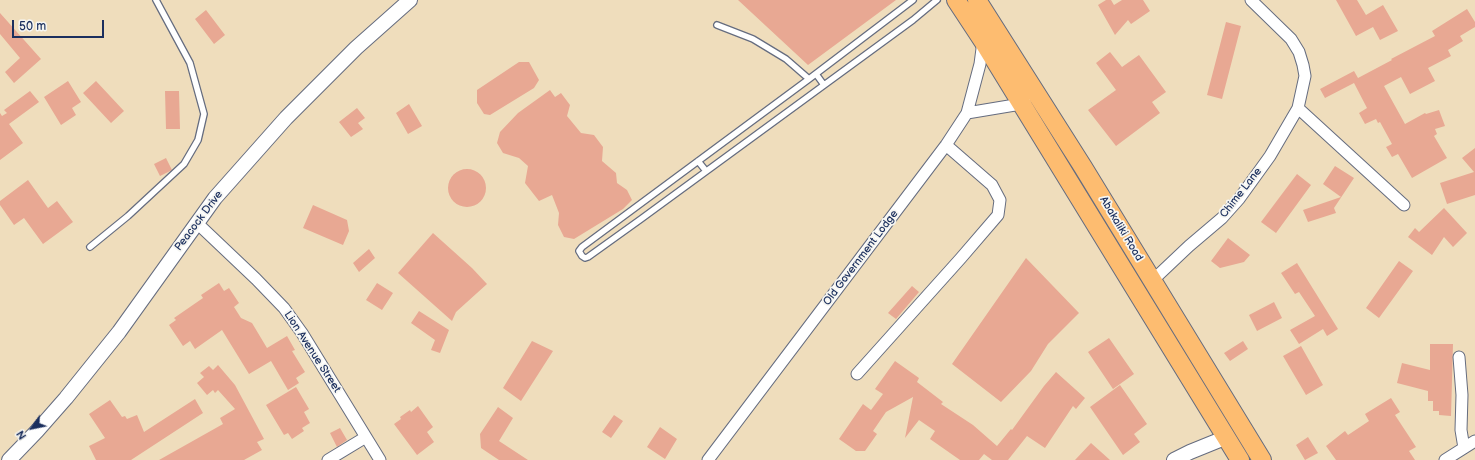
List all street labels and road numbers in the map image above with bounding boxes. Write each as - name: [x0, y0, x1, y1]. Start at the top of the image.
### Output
- street label: Chime Lane: [1217, 165, 1265, 221]
- street label: Peacock Drive: [172, 189, 226, 253]
- street label: Abakaliki Road: [1097, 194, 1145, 264]
- street label: Old Government Lodge: [821, 208, 901, 308]
- street label: Lion Avenue Street: [281, 309, 343, 395]

